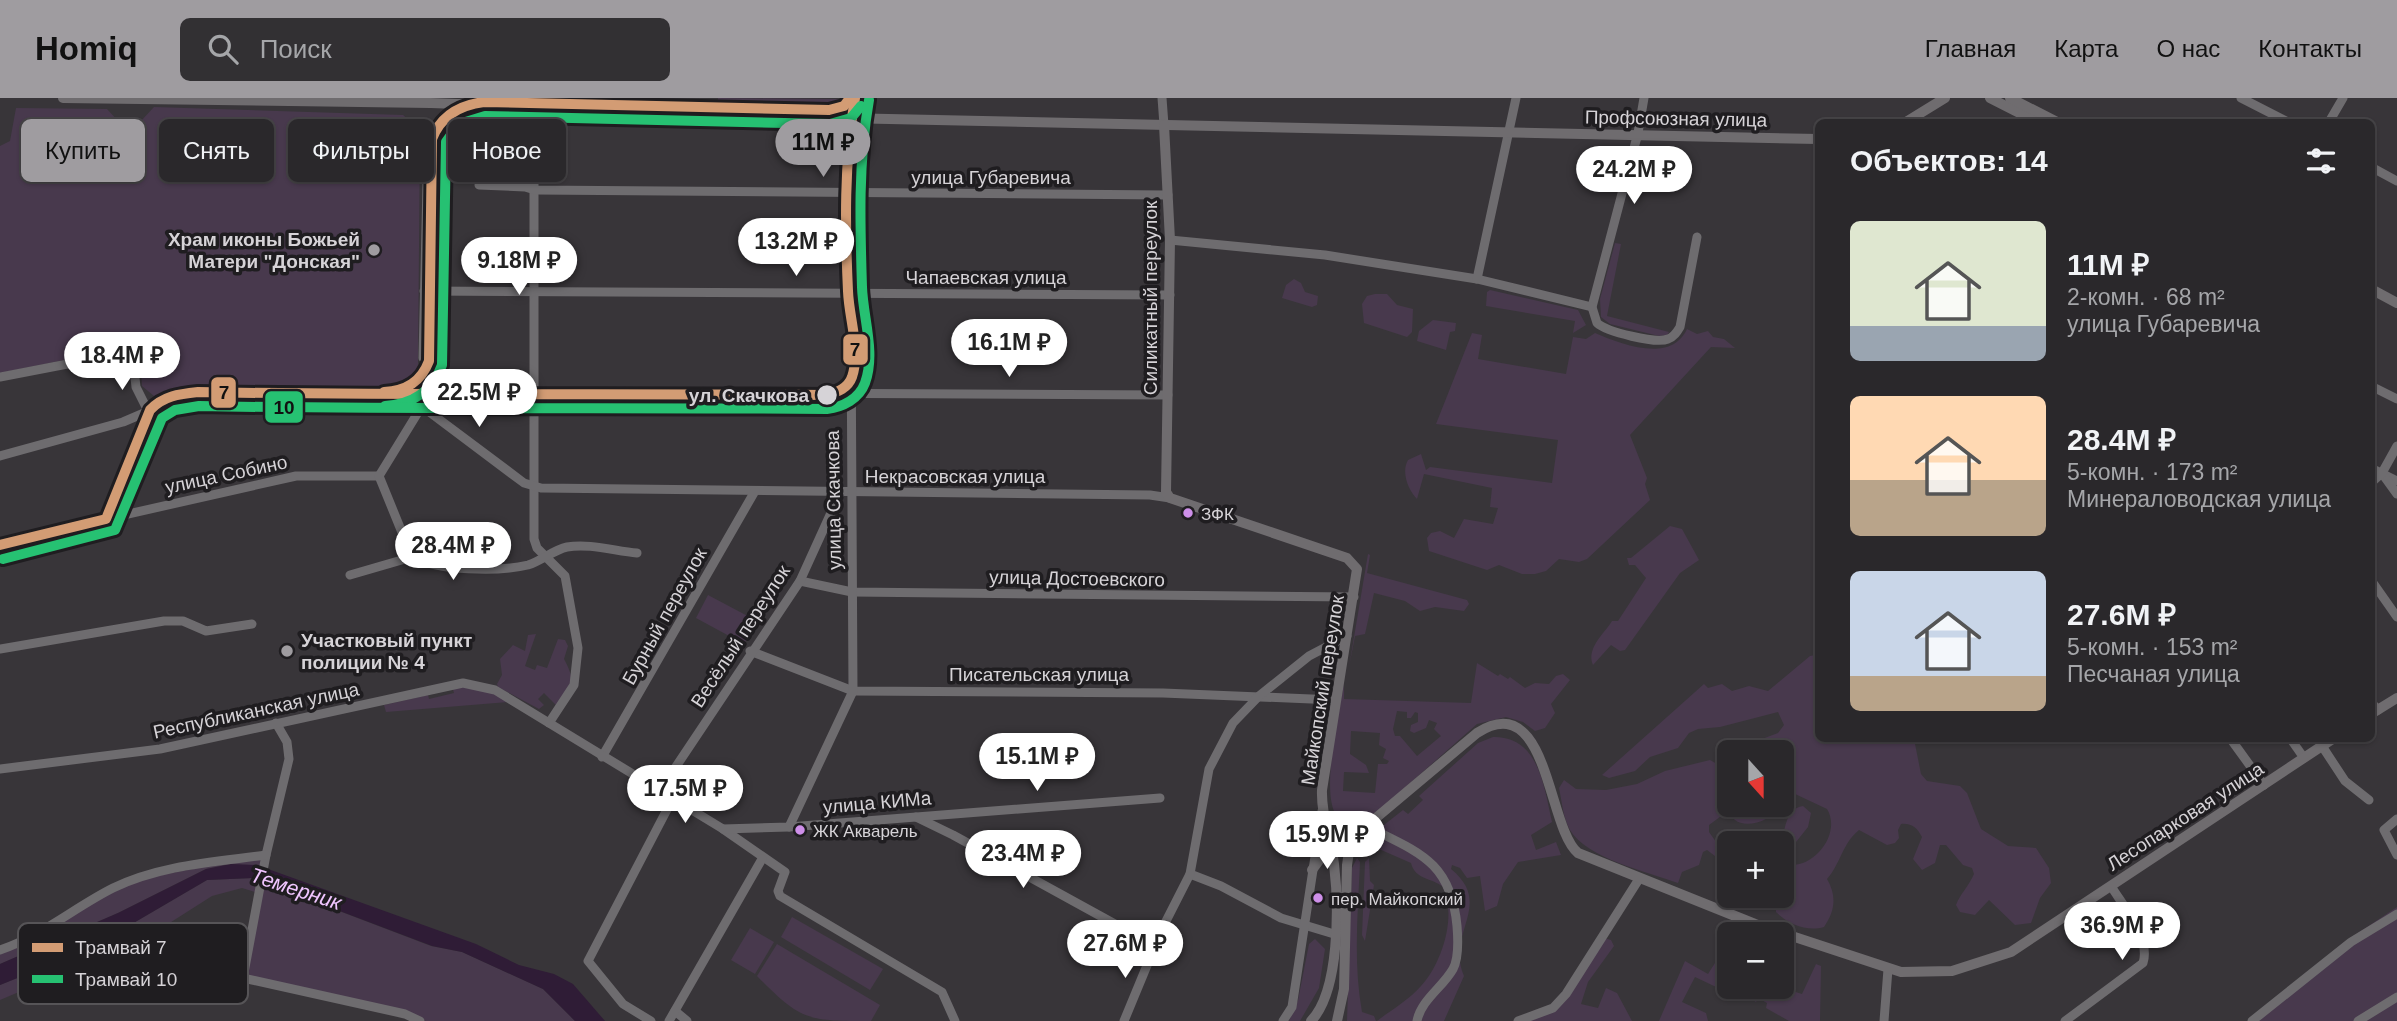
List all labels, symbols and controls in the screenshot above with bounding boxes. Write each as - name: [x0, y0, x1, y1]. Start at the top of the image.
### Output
- search box: [180, 18, 670, 81]
- text: Homiq: [35, 30, 138, 67]
- icon: search: [204, 30, 242, 68]
- text: Поиск: [260, 34, 332, 64]
- text: Главная: [1925, 35, 2016, 62]
- text: Карта: [2054, 35, 2118, 62]
- text: О нас: [2156, 35, 2220, 62]
- text: Контакты: [2258, 35, 2362, 62]
- street label: Профсоюзная улица: [1585, 106, 1768, 131]
- chip: Купить: [21, 119, 145, 182]
- chip: Снять: [159, 119, 274, 182]
- chip: Фильтры: [288, 119, 434, 182]
- chip: Новое: [448, 119, 566, 182]
- pin: 11M ₽: [774, 120, 872, 179]
- text: 11M ₽: [791, 129, 855, 155]
- icon: filters: [2302, 142, 2340, 180]
- text: Объектов: 14: [1850, 144, 2048, 177]
- pin: 24.2M ₽: [1569, 146, 1699, 206]
- text: 24.2M ₽: [1592, 156, 1676, 182]
- street label: улица Губаревича: [911, 167, 1071, 188]
- street label: Силикатный переулок: [1140, 200, 1161, 395]
- pin: 13.2M ₽: [731, 218, 861, 278]
- text: 13.2M ₽: [754, 228, 838, 254]
- place label: Храм иконы Божьей Матери "Донская": [168, 229, 360, 272]
- pin: 9.18M ₽: [454, 238, 584, 297]
- marker: Храм иконы Божьей Матери "Донская": [366, 242, 382, 258]
- text: 9.18M ₽: [477, 247, 561, 273]
- text: 11M ₽: [2067, 248, 2150, 281]
- icon: home: [1906, 249, 1990, 333]
- street label: Чапаевская улица: [905, 267, 1067, 288]
- text: 2-комн. · 68 m²: [2067, 284, 2225, 310]
- text: улица Губаревича: [2067, 311, 2260, 337]
- pin: 16.1M ₽: [944, 320, 1074, 379]
- text: 16.1M ₽: [967, 329, 1051, 355]
- pin: 18.4M ₽: [57, 332, 187, 392]
- line badge: 7: [842, 333, 869, 366]
- text: 7: [850, 339, 860, 360]
- text: 18.4M ₽: [80, 342, 164, 368]
- pin: 22.5M ₽: [414, 370, 544, 429]
- line badge: 7: [210, 376, 237, 409]
- text: 22.5M ₽: [437, 379, 521, 405]
- text: 7: [219, 382, 229, 403]
- marker: ул. Скачкова: [815, 383, 839, 407]
- place label: ул. Скачкова: [689, 385, 809, 406]
- line badge: 10: [264, 390, 304, 424]
- text: 10: [273, 397, 295, 418]
- text: 28.4M ₽: [2067, 423, 2176, 456]
- icon: home: [1906, 424, 1990, 508]
- street label: улица Скачкова: [822, 430, 845, 570]
- street label: улица Собино: [163, 451, 289, 498]
- text: 5-комн. · 173 m²: [2067, 459, 2238, 485]
- street label: Некрасовская улица: [865, 466, 1046, 487]
- text: Минераловодская улица: [2067, 486, 2331, 512]
- place label: ЗФК: [1201, 505, 1234, 524]
- marker: ЗФК: [1181, 506, 1195, 520]
- pin: 28.4M ₽: [388, 522, 518, 582]
- text: 28.4M ₽: [411, 532, 495, 558]
- street label: Бурный переулок: [618, 544, 711, 688]
- street label: Весёлый переулок: [687, 561, 795, 711]
- street label: улица Достоевского: [989, 566, 1165, 591]
- street label: Майкопский переулок: [1297, 593, 1348, 787]
- text: 27.6M ₽: [2067, 598, 2176, 631]
- icon: home: [1906, 599, 1990, 683]
- place label: Участковый пункт полиции № 4: [301, 630, 472, 673]
- text: 5-комн. · 153 m²: [2067, 634, 2238, 660]
- marker: Участковый пункт полиции № 4: [279, 643, 295, 659]
- text: Песчаная улица: [2067, 661, 2240, 687]
- street label: Писательская улица: [949, 664, 1129, 685]
- street label: Республиканская улица: [151, 678, 361, 743]
- pin: 15.1M ₽: [972, 734, 1102, 793]
- north arrow: [1717, 740, 1794, 817]
- map controls: [1717, 740, 1794, 999]
- text: 15.1M ₽: [995, 743, 1079, 769]
- street label: Лесопарковая улица: [2103, 758, 2268, 875]
- pin: 17.5M ₽: [620, 766, 750, 825]
- text: 17.5M ₽: [643, 775, 727, 801]
- street label: улица КИМа: [822, 787, 933, 818]
- pin: 15.9M ₽: [1262, 812, 1392, 871]
- text: 15.9M ₽: [1285, 821, 1369, 847]
- place label: ЖК Акварель: [813, 822, 918, 841]
- marker: ЖК Акварель: [793, 823, 807, 837]
- pin: 23.4M ₽: [958, 830, 1088, 890]
- button: +: [1717, 831, 1794, 908]
- text: 23.4M ₽: [981, 840, 1065, 866]
- water label: Темерник: [248, 863, 346, 914]
- place label: пер. Майкопский: [1331, 890, 1463, 909]
- marker: пер. Майкопский: [1311, 891, 1325, 905]
- pin: 36.9M ₽: [2057, 902, 2187, 962]
- text: 36.9M ₽: [2080, 912, 2164, 938]
- pin: 27.6M ₽: [1060, 920, 1190, 980]
- button: −: [1717, 922, 1794, 999]
- legend: [18, 923, 248, 1004]
- text: 27.6M ₽: [1083, 930, 1167, 956]
- text: Трамвай 7: [75, 937, 167, 958]
- text: Трамвай 10: [75, 969, 177, 990]

